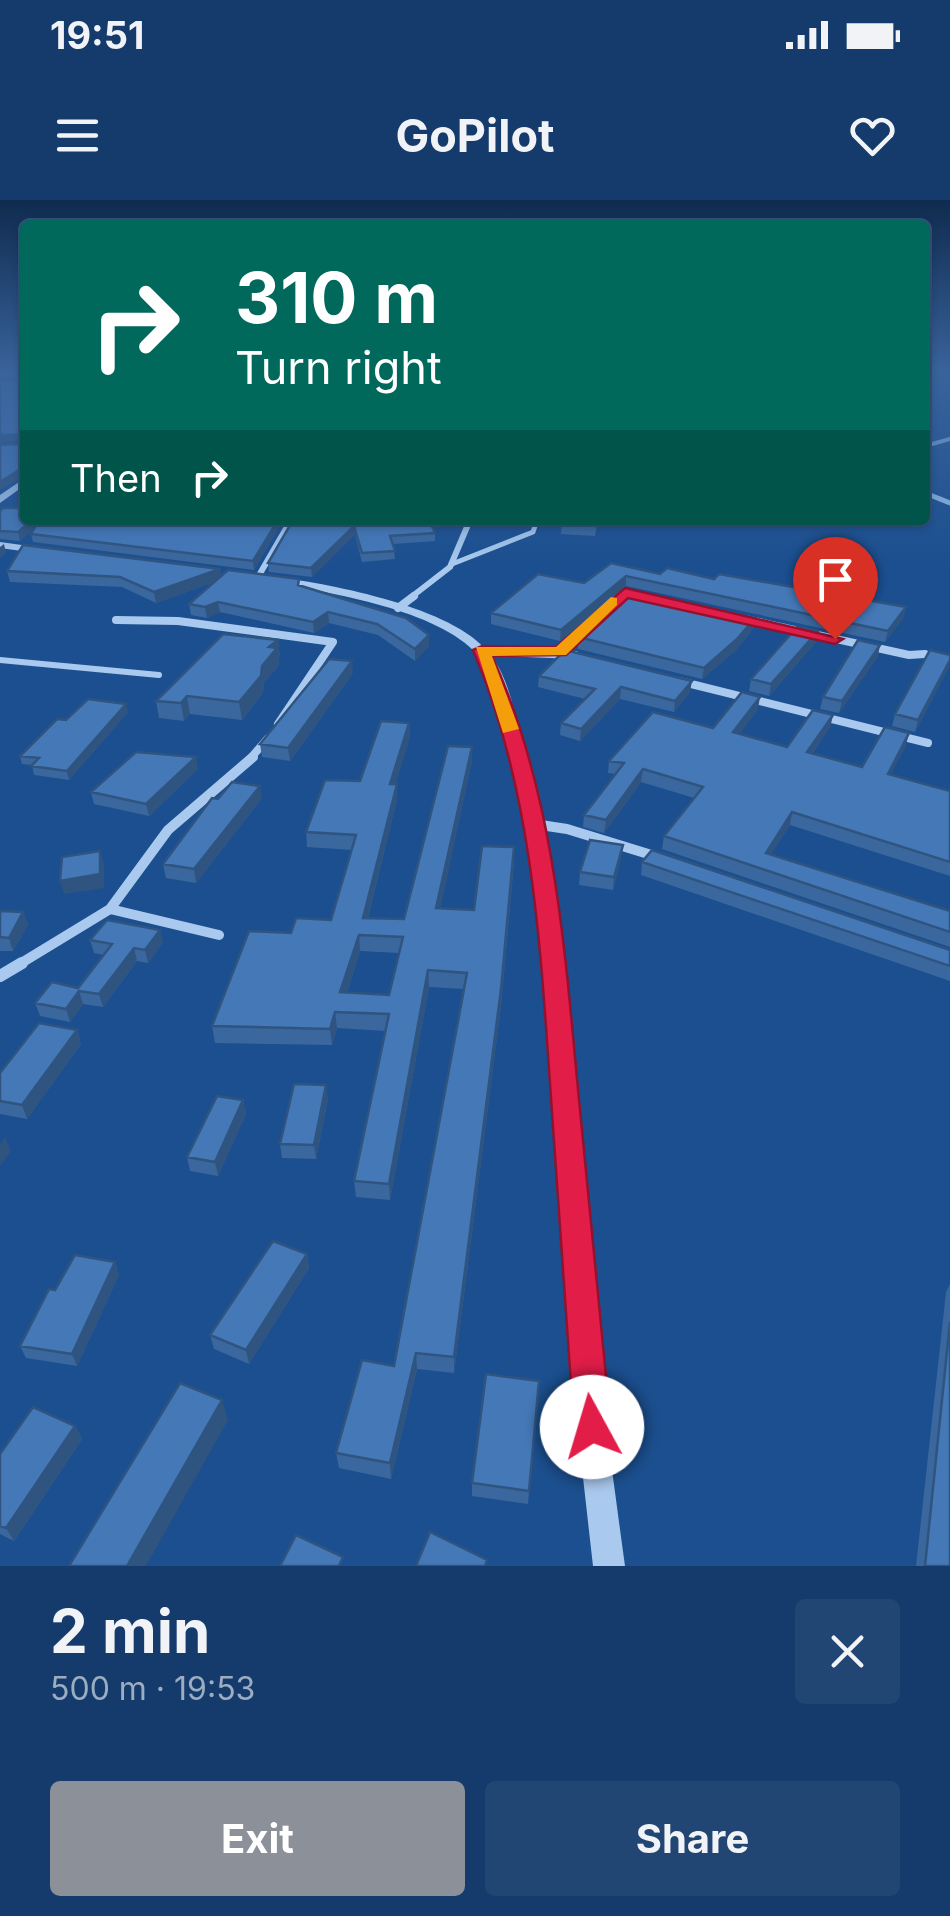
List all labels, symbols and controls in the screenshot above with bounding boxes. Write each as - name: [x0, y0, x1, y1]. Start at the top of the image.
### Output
- text: 19:51: [50, 12, 144, 58]
- icon: menu: [50, 108, 105, 163]
- text: GoPilot: [396, 108, 555, 163]
- icon: heart: [845, 108, 900, 163]
- text: 310 m: [235, 255, 438, 340]
- icon: right: [70, 260, 200, 390]
- text: Turn right: [235, 340, 442, 395]
- icon: right: [182, 450, 237, 505]
- text: Then: [70, 455, 162, 501]
- pin: [793, 537, 878, 640]
- icon: arrive: [808, 552, 863, 607]
- position arrow: [540, 1375, 644, 1479]
- text: 2 min: [50, 1595, 210, 1667]
- button: close: [795, 1599, 900, 1704]
- text: 500 m · 19:53: [50, 1669, 255, 1708]
- button: Exit: [50, 1781, 465, 1896]
- button: Share: [485, 1781, 900, 1896]

